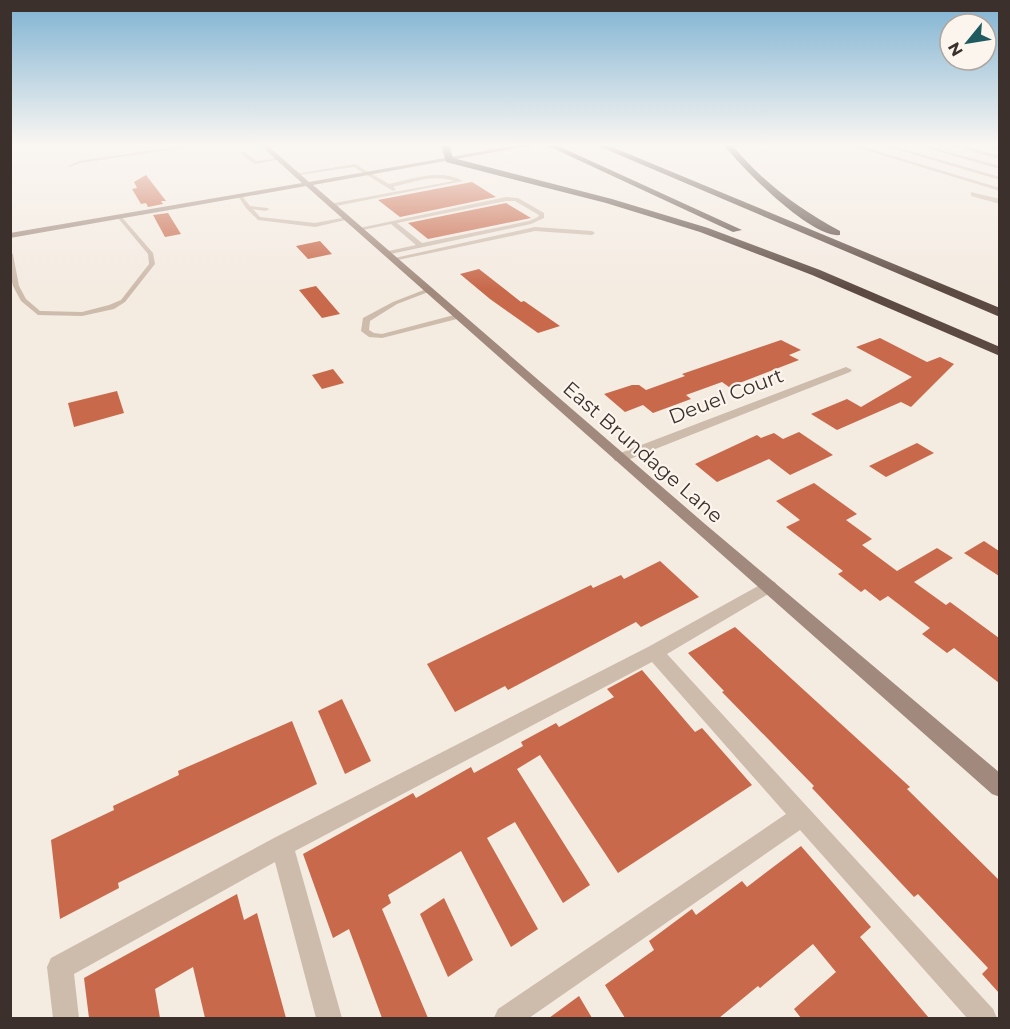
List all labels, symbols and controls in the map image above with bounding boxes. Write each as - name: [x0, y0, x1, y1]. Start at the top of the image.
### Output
- north arrow: [938, 12, 998, 72]
- text: N: [944, 39, 967, 60]
- street label: Deuel Court: [665, 363, 787, 429]
- street label: East Brundage Lane: [558, 376, 728, 528]

